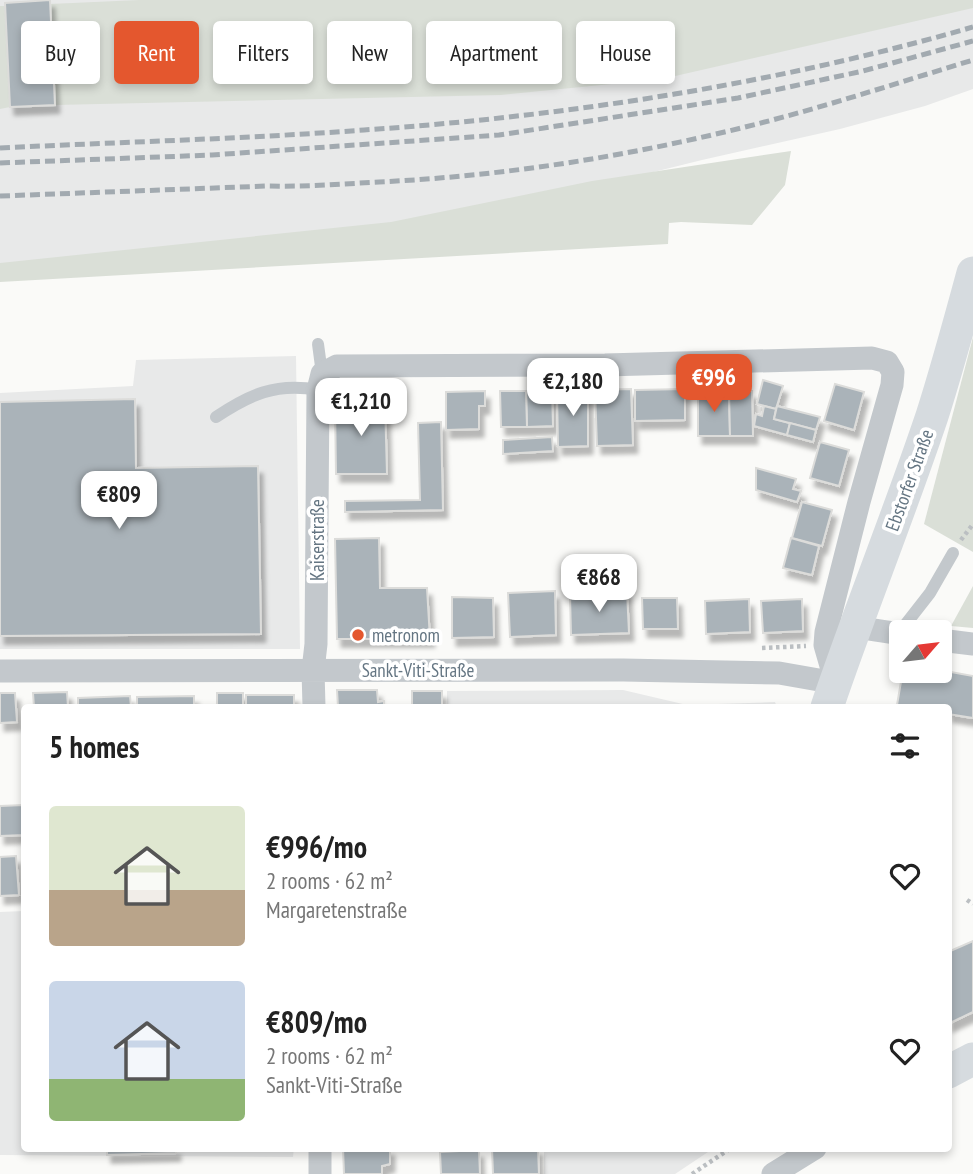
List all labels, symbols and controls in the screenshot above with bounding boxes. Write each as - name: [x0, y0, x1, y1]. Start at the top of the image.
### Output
- chip: Buy: [21, 21, 100, 84]
- chip: Rent: [114, 21, 199, 84]
- chip: Filters: [213, 21, 313, 84]
- chip: New: [327, 21, 412, 84]
- chip: Apartment: [426, 21, 562, 84]
- chip: House: [576, 21, 675, 84]
- pin: €996: [673, 354, 755, 414]
- pin: €2,180: [516, 358, 630, 418]
- text: €996: [692, 362, 736, 391]
- text: €2,180: [543, 366, 603, 395]
- pin: €1,210: [304, 378, 418, 438]
- text: €1,210: [331, 386, 391, 415]
- street label: Ebstorfer Straße: [880, 426, 939, 534]
- pin: €809: [78, 472, 160, 531]
- text: €809: [97, 479, 141, 508]
- street label: Kaiserstraße: [305, 499, 329, 581]
- pin: €868: [558, 554, 640, 614]
- text: €868: [577, 562, 621, 591]
- north arrow: [889, 620, 952, 682]
- map controls: [889, 620, 952, 683]
- place label: metronom: [372, 623, 440, 647]
- marker: metronom: [350, 627, 366, 643]
- street label: Sankt-Viti-Straße: [362, 658, 474, 682]
- text: 5 homes: [49, 727, 140, 766]
- icon: filters: [886, 727, 924, 765]
- text: €996/mo: [266, 827, 367, 866]
- icon: home: [105, 834, 189, 918]
- icon: heart: [886, 857, 924, 895]
- text: 2 rooms · 62 m²: [266, 866, 393, 895]
- text: Margaretenstraße: [266, 895, 407, 924]
- text: €809/mo: [266, 1002, 367, 1041]
- icon: home: [105, 1009, 189, 1093]
- icon: heart: [886, 1032, 924, 1070]
- text: 2 rooms · 62 m²: [266, 1041, 393, 1070]
- text: Sankt-Viti-Straße: [266, 1070, 402, 1099]

